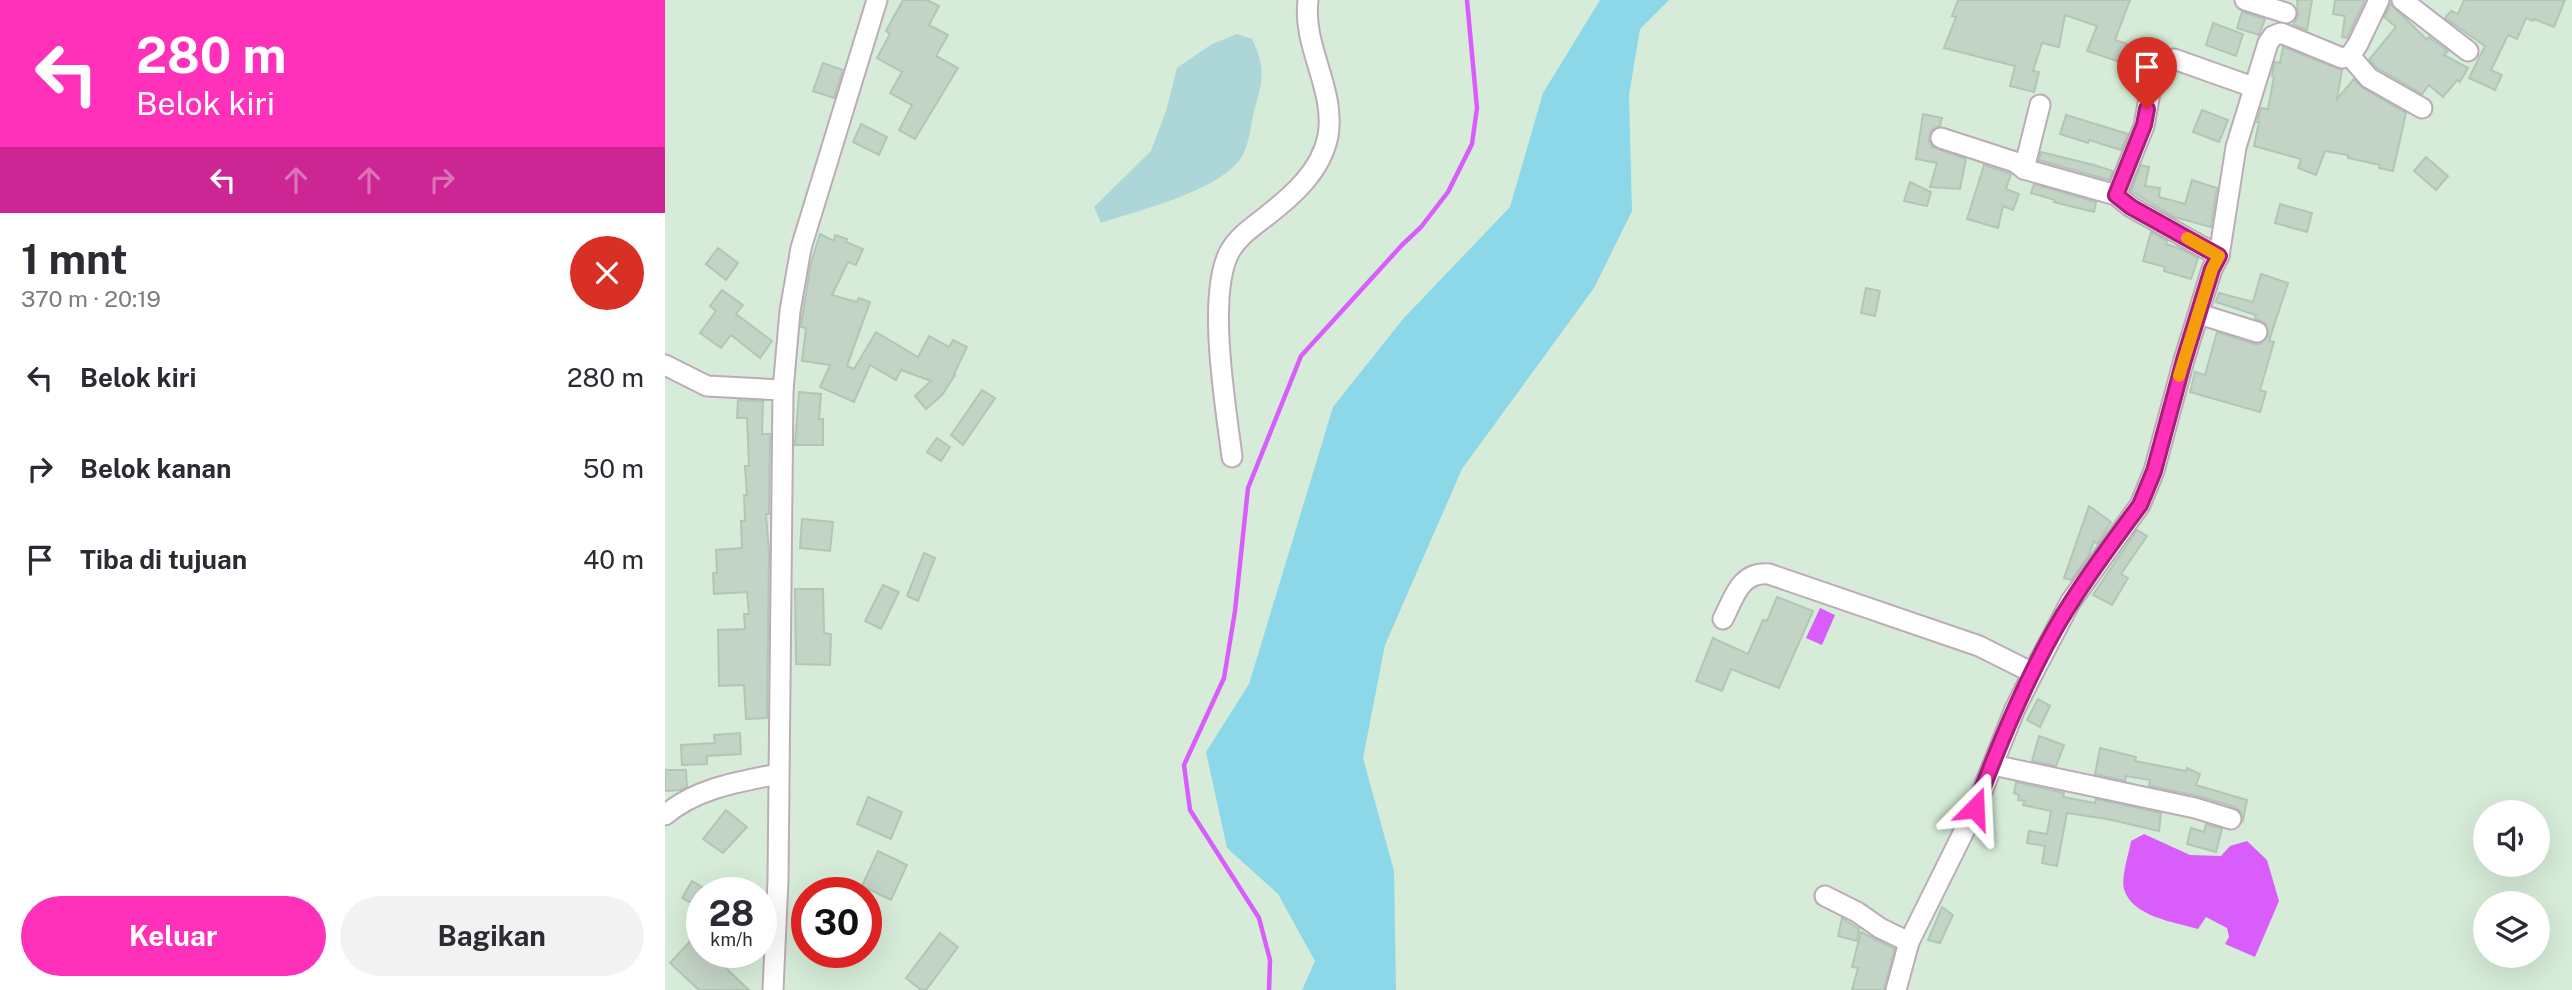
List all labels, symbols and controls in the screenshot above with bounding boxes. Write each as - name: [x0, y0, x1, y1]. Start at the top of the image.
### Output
- text: 280 m: [136, 26, 286, 84]
- icon: left: [21, 28, 112, 119]
- pin: [2117, 37, 2177, 109]
- icon: arrive: [2128, 48, 2166, 86]
- text: Belok kiri: [136, 85, 275, 122]
- icon: left: [204, 161, 242, 199]
- icon: ahead: [277, 161, 315, 199]
- icon: ahead: [350, 161, 388, 199]
- icon: right: [423, 161, 461, 199]
- text: 1 mnt: [21, 234, 128, 283]
- button: close: [570, 236, 644, 310]
- text: 370 m · 20:19: [21, 285, 161, 312]
- icon: left: [21, 359, 59, 397]
- text: Belok kiri: [80, 362, 196, 393]
- text: 280 m: [567, 362, 644, 393]
- icon: right: [21, 450, 59, 488]
- text: Belok kanan: [80, 453, 231, 484]
- text: 50 m: [583, 453, 644, 484]
- icon: arrive: [21, 541, 59, 579]
- text: Tiba di tujuan: [80, 544, 247, 575]
- text: 40 m: [583, 544, 644, 575]
- position arrow: [1938, 771, 2012, 845]
- map controls: [2473, 800, 2550, 968]
- button: sound: [2473, 800, 2550, 877]
- speed limit sign: 30: [791, 877, 882, 968]
- button: layers: [2473, 891, 2550, 968]
- text: 28: [709, 893, 754, 934]
- button: Keluar: [21, 896, 326, 976]
- button: Bagikan: [340, 896, 644, 976]
- text: km/h: [710, 929, 753, 950]

